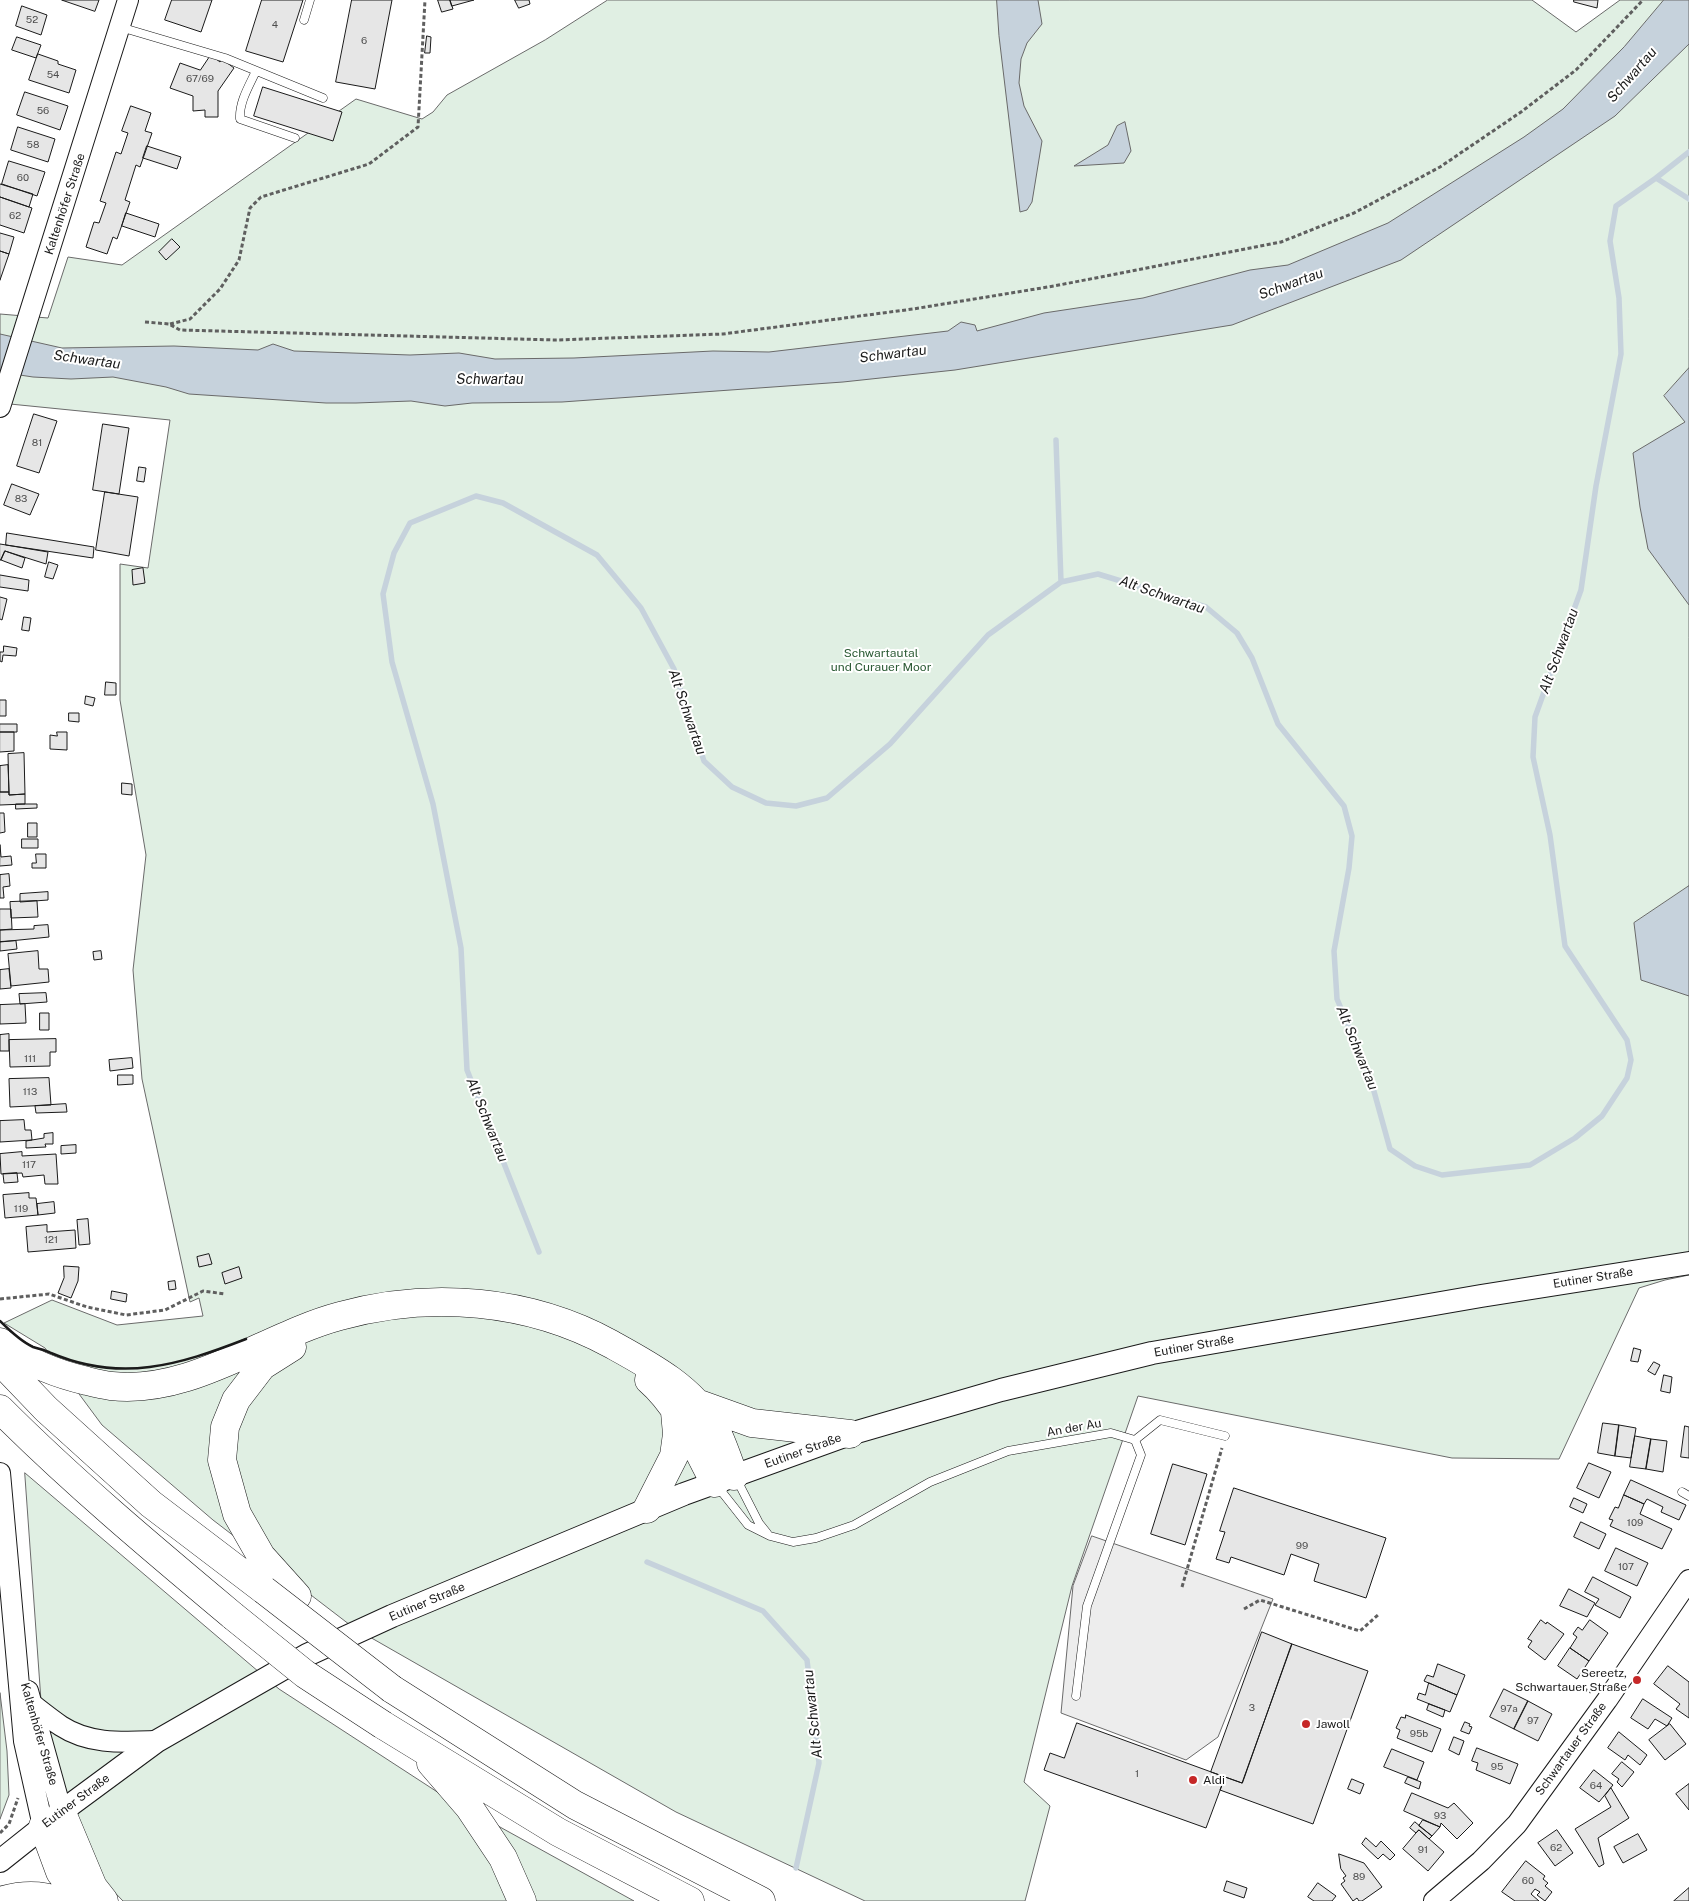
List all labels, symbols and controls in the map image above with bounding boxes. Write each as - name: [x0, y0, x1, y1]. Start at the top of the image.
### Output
- house number: 52: [26, 14, 38, 26]
- house number: 4: [272, 19, 278, 31]
- house number: 6: [361, 35, 367, 47]
- water label: Schwartau: [1604, 44, 1660, 106]
- house number: 54: [47, 69, 59, 81]
- house number: 67/69: [186, 73, 214, 85]
- house number: 56: [37, 105, 49, 117]
- house number: 58: [27, 139, 39, 151]
- street label: Kaltenhöfer Straße: [42, 151, 88, 257]
- house number: 60: [17, 172, 29, 184]
- house number: 62: [9, 210, 21, 222]
- water label: Schwartau: [1256, 265, 1326, 303]
- water label: Schwartau: [859, 342, 927, 366]
- water label: Schwartau: [52, 347, 122, 373]
- water label: Schwartau: [456, 372, 524, 388]
- house number: 81: [32, 437, 42, 449]
- house number: 83: [15, 493, 27, 505]
- water label: Alt Schwartau: [1117, 573, 1207, 617]
- water label: Alt Schwartau: [1536, 606, 1582, 696]
- park label: Schwartautal und Curauer Moor: [831, 646, 931, 674]
- water label: Alt Schwartau: [665, 667, 709, 757]
- water label: Alt Schwartau: [1332, 1003, 1382, 1093]
- house number: 111: [24, 1053, 36, 1065]
- water label: Alt Schwartau: [462, 1075, 512, 1165]
- house number: 113: [23, 1086, 37, 1098]
- house number: 117: [22, 1159, 36, 1171]
- house number: 119: [14, 1203, 28, 1215]
- house number: 121: [44, 1234, 58, 1246]
- street label: Eutiner Straße: [1552, 1265, 1634, 1291]
- street label: Eutiner Straße: [1153, 1332, 1235, 1360]
- street label: An der Au: [1046, 1416, 1102, 1440]
- street label: Eutiner Straße: [763, 1430, 843, 1472]
- house number: 109: [1627, 1517, 1643, 1529]
- house number: 99: [1296, 1540, 1308, 1552]
- house number: 107: [1618, 1561, 1634, 1573]
- street label: Eutiner Straße: [387, 1580, 467, 1624]
- place label: Sereetz, Schwartauer Straße: [1515, 1666, 1627, 1694]
- water label: Alt Schwartau: [800, 1669, 826, 1759]
- marker: Sereetz, Schwartauer Straße: [1631, 1674, 1643, 1686]
- street label: Kaltenhöfer Straße: [17, 1681, 61, 1787]
- street label: Schwartauer Straße: [1532, 1700, 1610, 1798]
- house number: 3: [1249, 1702, 1255, 1714]
- house number: 97a: [1500, 1703, 1518, 1715]
- house number: 97: [1527, 1715, 1539, 1727]
- place label: Jawoll: [1316, 1717, 1350, 1731]
- marker: Jawoll: [1300, 1718, 1312, 1730]
- house number: 95b: [1410, 1728, 1428, 1740]
- house number: 95: [1491, 1761, 1503, 1773]
- house number: 1: [1135, 1768, 1139, 1780]
- street label: Eutiner Straße: [39, 1771, 113, 1831]
- place label: Aldi: [1203, 1773, 1225, 1787]
- marker: Aldi: [1187, 1774, 1199, 1786]
- house number: 64: [1590, 1780, 1602, 1792]
- house number: 93: [1434, 1810, 1446, 1822]
- house number: 62: [1550, 1842, 1562, 1854]
- house number: 91: [1418, 1844, 1428, 1856]
- house number: 89: [1353, 1871, 1365, 1883]
- house number: 60: [1522, 1875, 1534, 1887]

